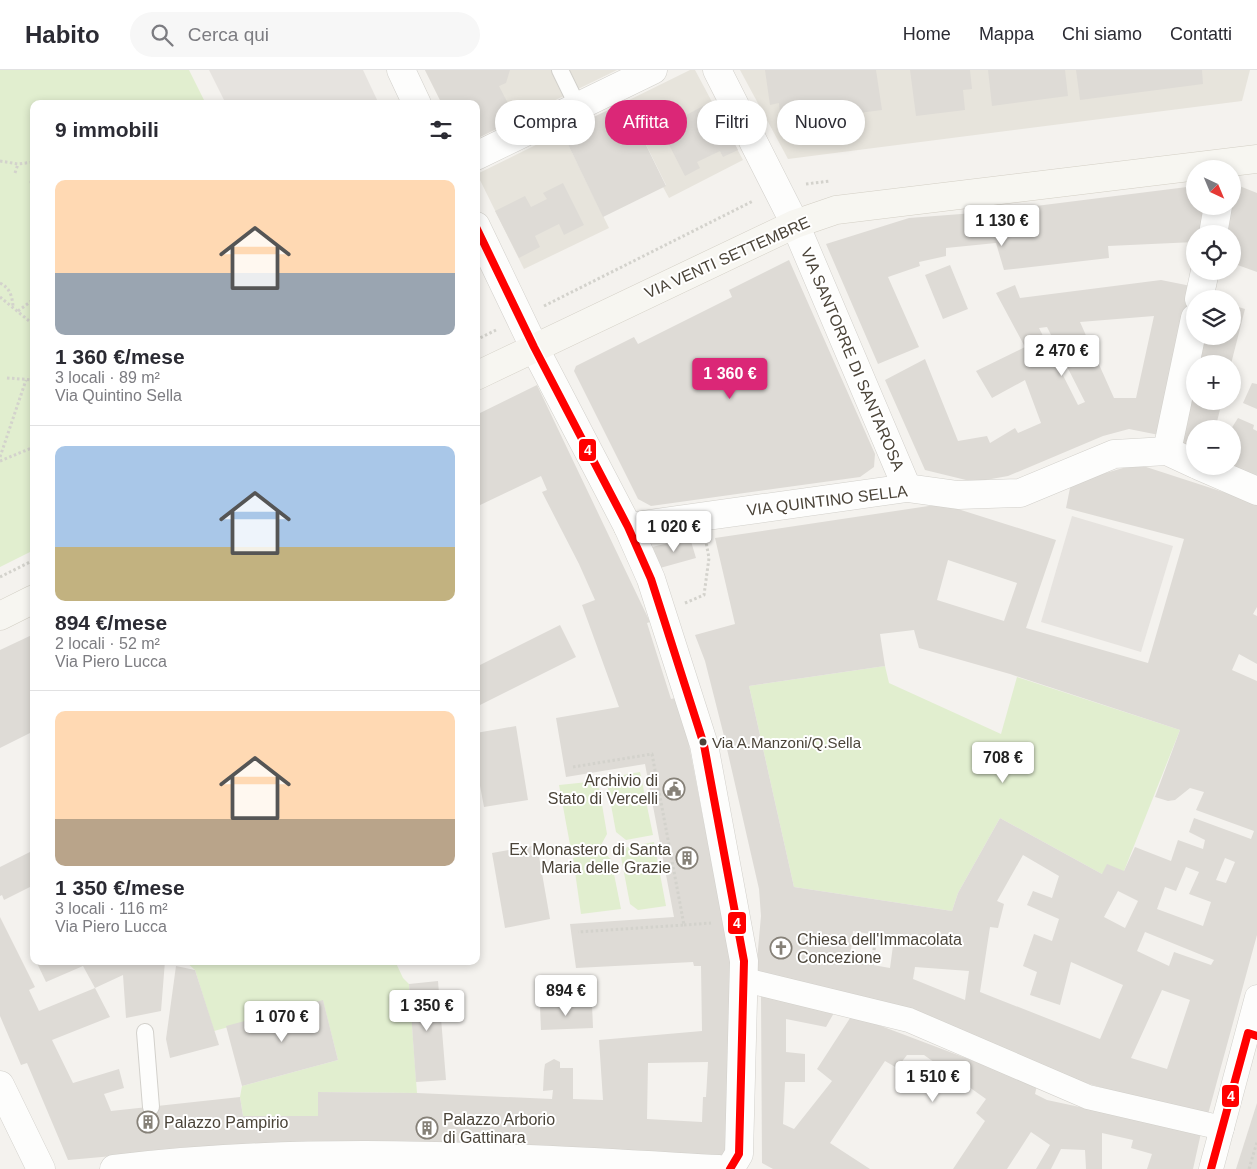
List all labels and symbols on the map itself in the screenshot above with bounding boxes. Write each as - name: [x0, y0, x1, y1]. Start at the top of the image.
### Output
- north arrow: [1186, 160, 1241, 215]
- pin: 1 130 €: [956, 204, 1048, 247]
- street label: VIA VENTI SETTEMBRE: [642, 213, 812, 302]
- street label: VIA SANTORRE DI SANTAROSA: [798, 245, 907, 473]
- pin: 2 470 €: [1016, 334, 1108, 377]
- pin: 1 360 €: [684, 358, 776, 400]
- line badge: 4: [578, 438, 597, 462]
- text: 4: [584, 442, 592, 458]
- street label: VIA QUINTINO SELLA: [746, 482, 909, 519]
- pin: 1 020 €: [628, 510, 720, 553]
- place label: Via A.Manzoni/Q.Sella: [712, 734, 862, 751]
- marker: Via A.Manzoni/Q.Sella: [698, 737, 708, 747]
- pin: 708 €: [968, 742, 1038, 784]
- place label: Archivio di Stato di Vercelli: [548, 772, 658, 807]
- public building icon: Archivio di Stato di Vercelli: [662, 777, 686, 801]
- place label: Ex Monastero di Santa Maria delle Grazie: [509, 841, 671, 876]
- building icon: Ex Monastero di Santa Maria delle Grazie: [675, 846, 699, 870]
- line badge: 4: [727, 911, 747, 935]
- text: 4: [733, 915, 741, 931]
- place label: Chiesa dell'Immacolata Concezione: [797, 931, 962, 966]
- church icon: Chiesa dell'Immacolata Concezione: [769, 936, 793, 960]
- pin: 894 €: [531, 974, 601, 1017]
- pin: 1 350 €: [381, 990, 473, 1032]
- pin: 1 070 €: [236, 1000, 328, 1043]
- pin: 1 510 €: [887, 1060, 979, 1103]
- line badge: 4: [1221, 1084, 1240, 1108]
- text: 4: [1227, 1088, 1235, 1104]
- building icon: Palazzo Pampirio: [136, 1110, 160, 1134]
- place label: Palazzo Arborio di Gattinara: [443, 1111, 555, 1146]
- place label: Palazzo Pampirio: [164, 1114, 289, 1131]
- building icon: Palazzo Arborio di Gattinara: [415, 1116, 439, 1140]

